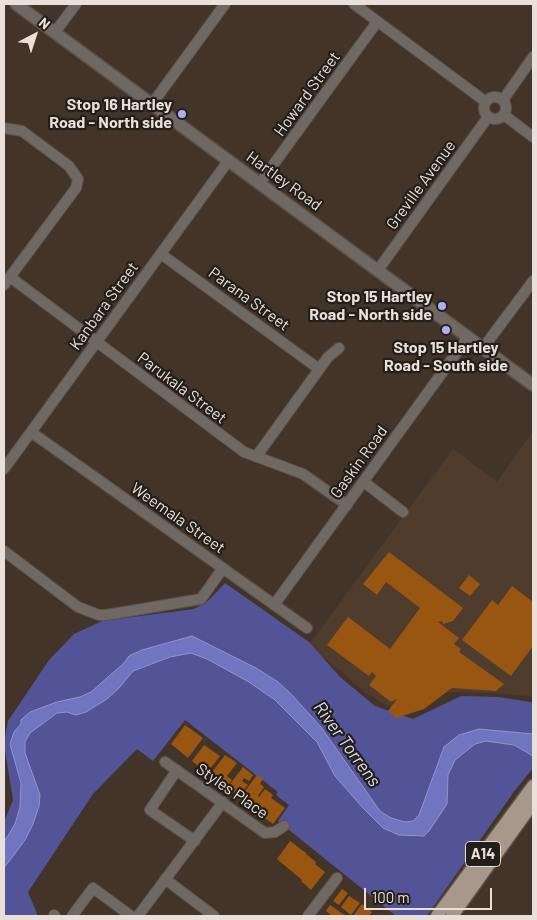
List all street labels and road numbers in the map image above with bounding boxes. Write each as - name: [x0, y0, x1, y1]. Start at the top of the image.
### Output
- street label: Howard Street: [270, 48, 344, 140]
- street label: Greville Avenue: [382, 137, 460, 233]
- street label: Hartley Road: [243, 147, 325, 215]
- street label: Kanbara Street: [66, 258, 142, 354]
- street label: Parana Street: [205, 263, 293, 335]
- street label: Parukala Street: [134, 348, 230, 428]
- street label: Gaskin Road: [326, 422, 392, 502]
- street label: Weemala Street: [127, 478, 229, 558]
- street label: Styles Place: [192, 759, 272, 823]
- road number: A14: [466, 842, 500, 866]

